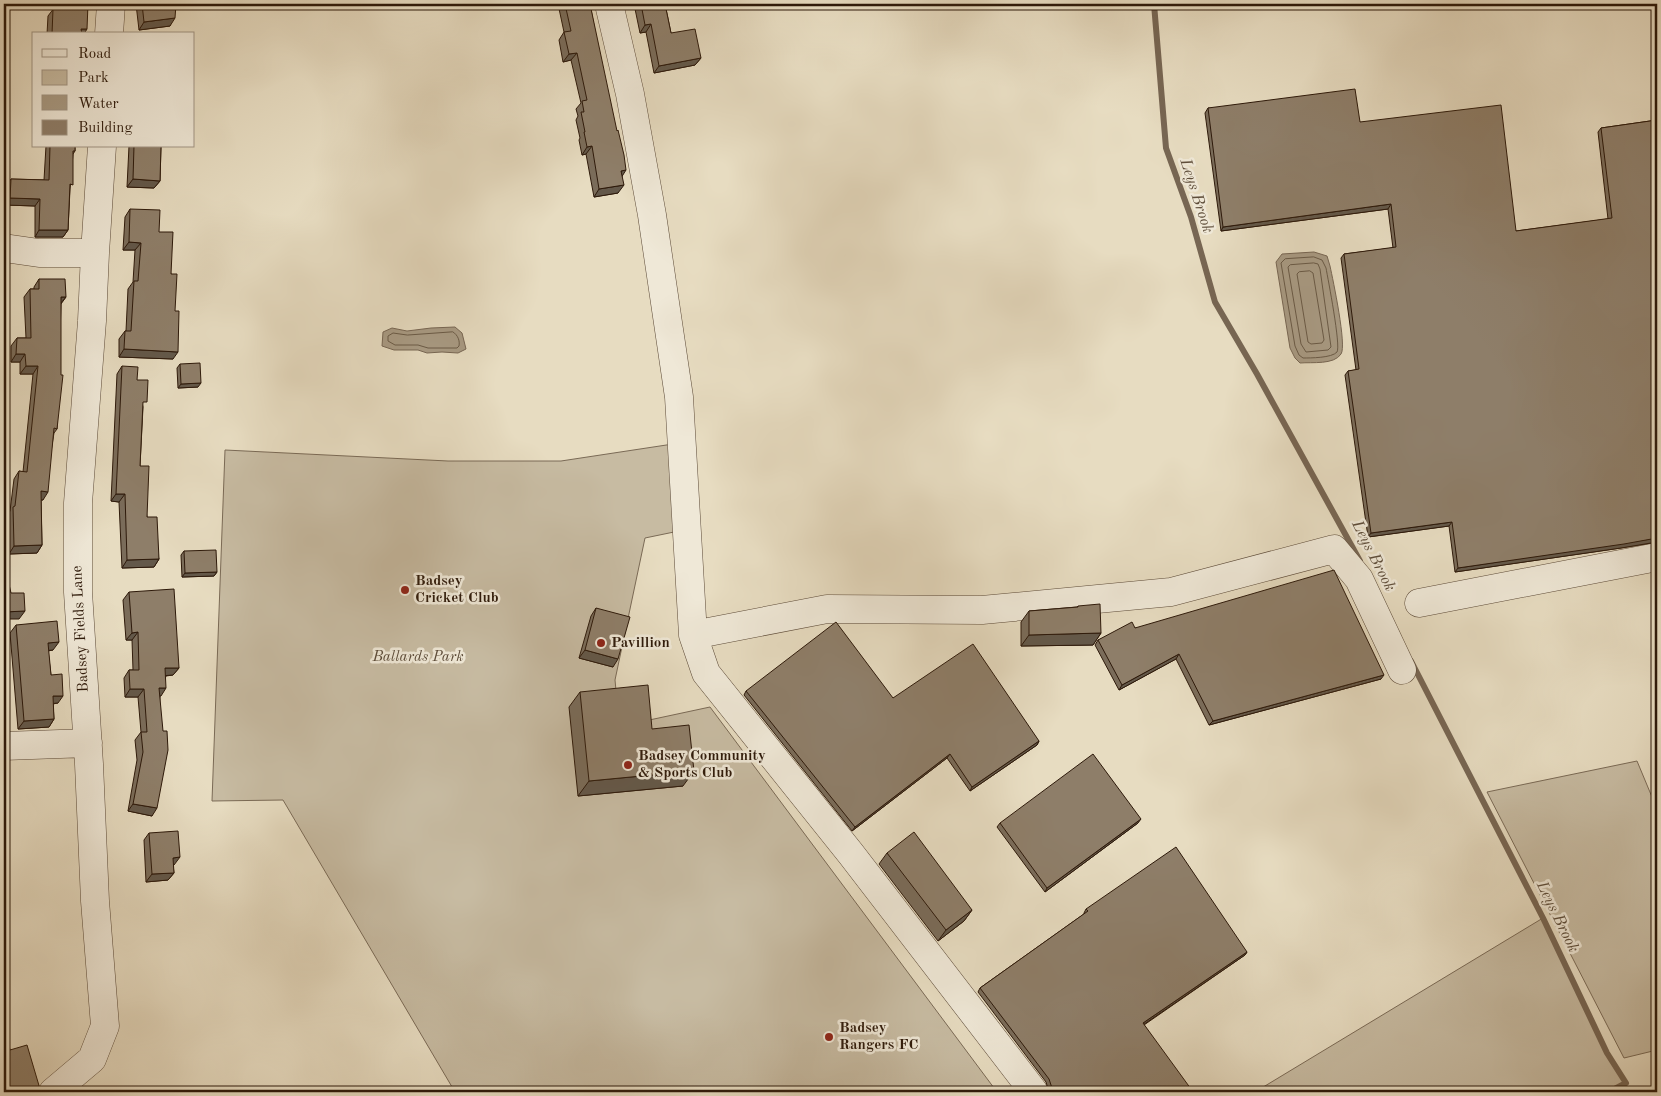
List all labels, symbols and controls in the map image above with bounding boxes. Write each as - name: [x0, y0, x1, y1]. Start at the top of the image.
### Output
- legend: [32, 32, 195, 148]
- text: Road: [78, 47, 112, 62]
- text: Park: [78, 71, 109, 86]
- text: Water: [78, 97, 119, 112]
- text: Building: [78, 121, 133, 136]
- water label: Leys Brook: [1176, 156, 1216, 235]
- water label: Leys Brook: [1348, 517, 1398, 594]
- street label: Badsey Fields Lane: [70, 565, 92, 693]
- place label: Badsey Cricket Club: [415, 574, 499, 606]
- marker: Badsey Cricket Club: [399, 584, 411, 596]
- place label: Pavillion: [611, 636, 670, 651]
- marker: Pavillion: [595, 637, 607, 649]
- park label: Ballards Park: [371, 650, 464, 665]
- place label: Badsey Community & Sports Club: [638, 749, 766, 781]
- marker: Badsey Community & Sports Club: [622, 759, 634, 771]
- water label: Leys Brook: [1532, 878, 1581, 955]
- place label: Badsey Rangers FC: [839, 1021, 919, 1053]
- marker: Badsey Rangers FC: [823, 1031, 835, 1043]

